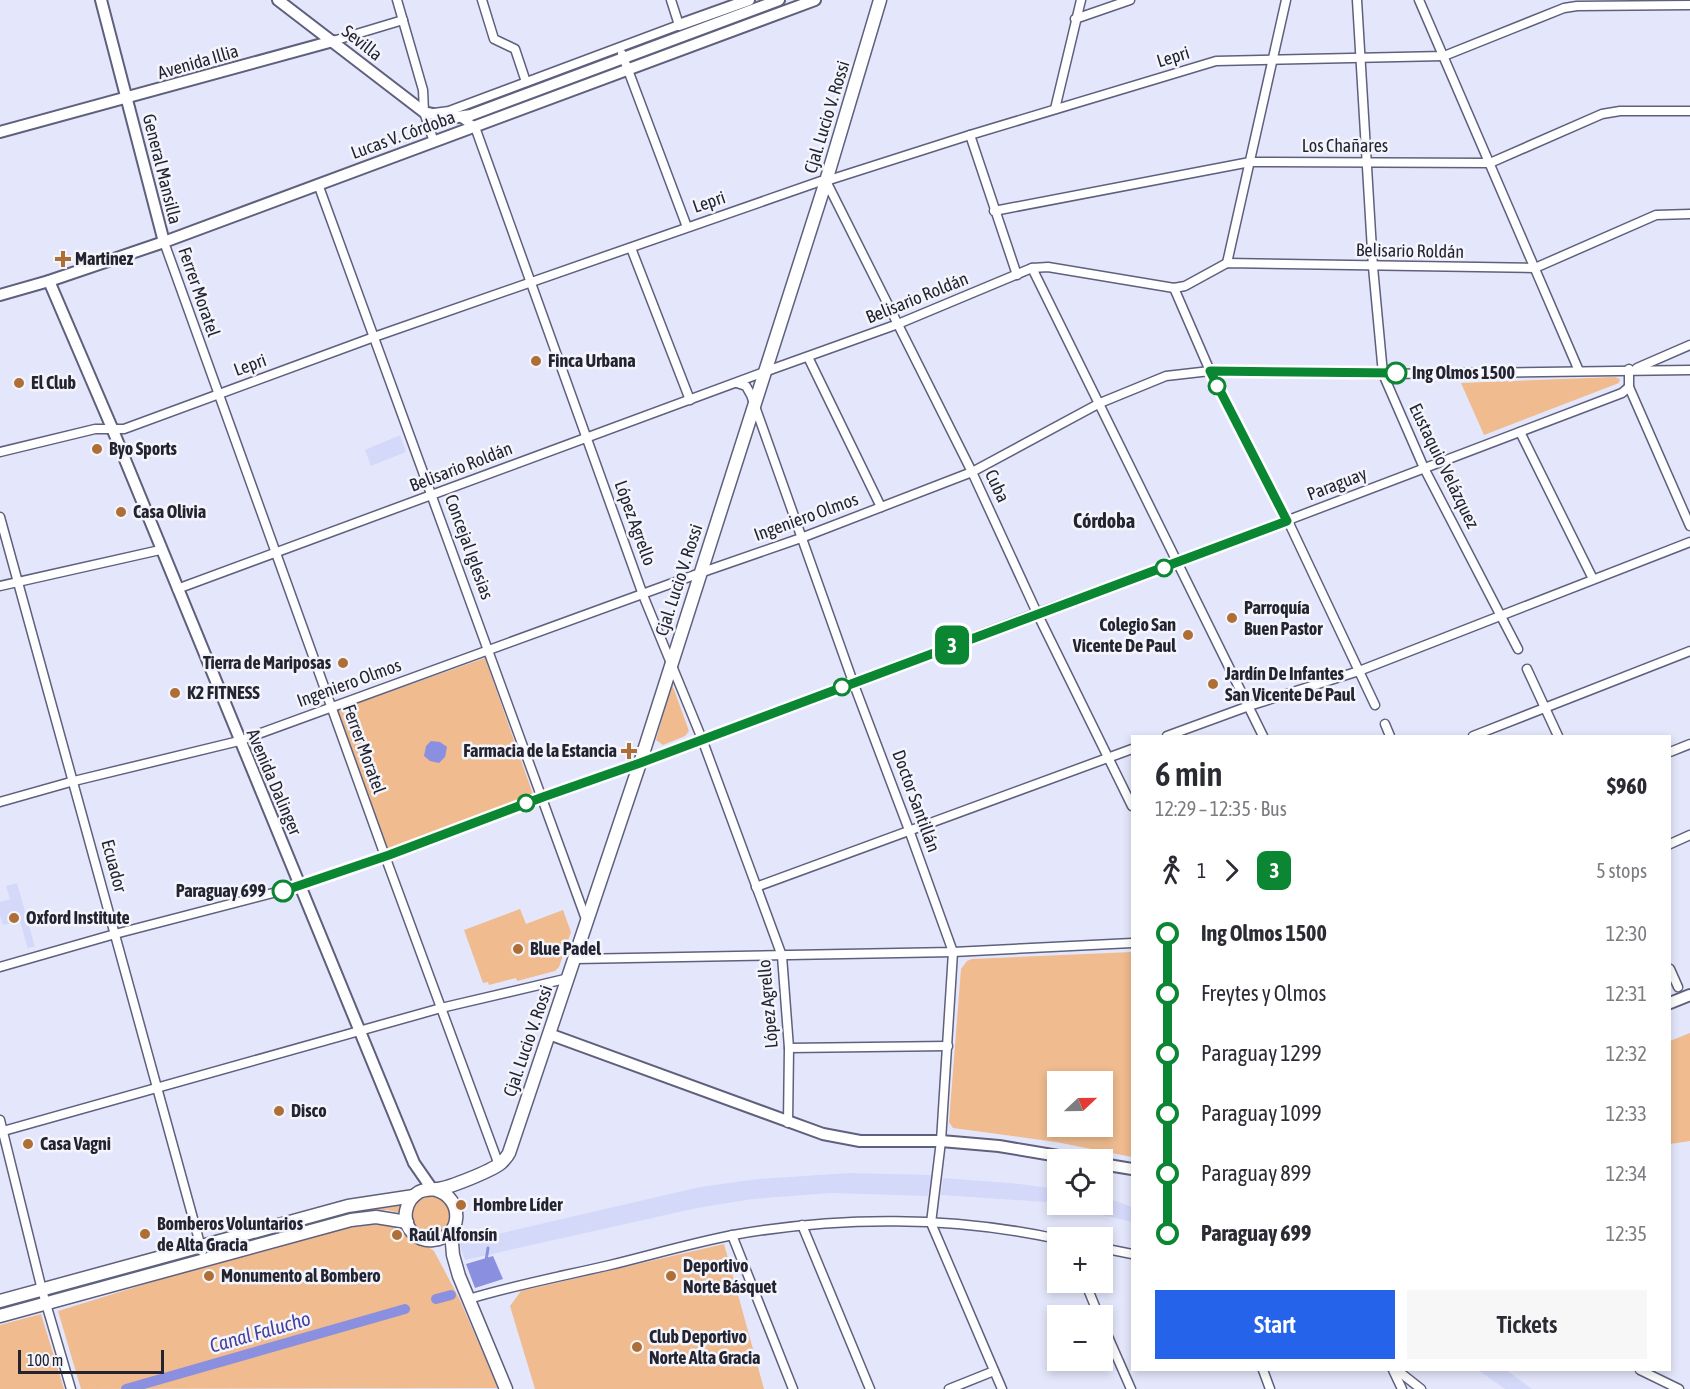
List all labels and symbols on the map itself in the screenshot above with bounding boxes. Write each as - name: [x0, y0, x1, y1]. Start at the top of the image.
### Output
- street label: Sevilla: [338, 20, 387, 65]
- street label: Avenida Illia: [155, 40, 241, 83]
- street label: Lepri: [1154, 42, 1192, 71]
- street label: Cjal. Lucio V. Rossi: [799, 58, 854, 176]
- street label: Lucas V. Córdoba: [348, 106, 458, 163]
- street label: General Mansilla: [139, 112, 186, 226]
- street label: Los Chañares: [1302, 135, 1388, 156]
- street label: Lepri: [690, 186, 728, 217]
- street label: Belisario Roldán: [1356, 239, 1464, 262]
- street label: Ferrer Moratel: [174, 244, 225, 340]
- place label: Martinez: [75, 248, 134, 269]
- marker: Martinez: [56, 252, 70, 266]
- street label: Belisario Roldán: [863, 267, 971, 328]
- street label: Lepri: [231, 349, 269, 380]
- place label: Finca Urbana: [548, 350, 636, 371]
- marker: Finca Urbana: [529, 354, 543, 368]
- marker: Ing Olmos 1500: [1385, 362, 1407, 384]
- place label: Ing Olmos 1500: [1412, 362, 1515, 383]
- place label: El Club: [31, 372, 76, 393]
- marker: El Club: [12, 376, 26, 390]
- unlabelled marker: [1208, 377, 1226, 395]
- street label: Eustaquio Velázquez: [1405, 400, 1484, 532]
- street label: Belisario Roldán: [406, 437, 515, 496]
- place label: Byo Sports: [109, 438, 178, 459]
- marker: Byo Sports: [90, 442, 104, 456]
- street label: Paraguay: [1304, 463, 1370, 505]
- street label: Cuba: [981, 466, 1014, 505]
- street label: López Agrello: [610, 477, 661, 568]
- street label: Ingeniero Olmos: [751, 488, 861, 545]
- street label: Concejal Iglesias: [441, 491, 498, 602]
- place label: Casa Olivia: [133, 501, 206, 522]
- marker: Casa Olivia: [114, 505, 128, 519]
- district label: Córdoba: [1073, 509, 1135, 532]
- street label: Cjal. Lucio V. Rossi: [651, 521, 707, 638]
- unlabelled marker: [1155, 559, 1173, 577]
- place label: Parroquía Buen Pastor: [1244, 597, 1323, 639]
- marker: Parroquía Buen Pastor: [1225, 611, 1239, 625]
- place label: Colegio San Vicente De Paul: [1072, 614, 1176, 656]
- line badge: 3: [932, 626, 972, 664]
- marker: Colegio San Vicente De Paul: [1181, 628, 1195, 642]
- place label: Tierra de Mariposas: [203, 652, 332, 673]
- street label: Ingeniero Olmos: [294, 654, 404, 711]
- marker: Tierra de Mariposas: [336, 656, 350, 670]
- place label: Jardín De Infantes San Vicente De Paul: [1224, 663, 1356, 705]
- marker: Jardín De Infantes San Vicente De Paul: [1206, 677, 1220, 691]
- unlabelled marker: [833, 678, 851, 696]
- place label: K2 FITNESS: [187, 682, 260, 703]
- marker: K2 FITNESS: [168, 686, 182, 700]
- street label: Ferrer Moratel: [339, 701, 390, 797]
- street label: Avenida Dalinger: [243, 725, 307, 839]
- place label: Farmacia de la Estancia: [463, 740, 617, 761]
- marker: Farmacia de la Estancia: [622, 744, 636, 758]
- street label: Doctor Santillán: [888, 747, 945, 855]
- unlabelled marker: [517, 794, 535, 812]
- street label: Ecuador: [97, 837, 132, 895]
- place label: Paraguay 699: [176, 880, 266, 901]
- marker: Paraguay 699: [272, 880, 294, 902]
- place label: Oxford Institute: [26, 907, 130, 928]
- marker: Oxford Institute: [7, 911, 21, 925]
- place label: Blue Padel: [530, 938, 601, 959]
- marker: Blue Padel: [511, 942, 525, 956]
- street label: López Agrello: [753, 959, 782, 1049]
- street label: Cjal. Lucio V. Rossi: [499, 982, 556, 1099]
- north arrow: [1047, 1071, 1113, 1137]
- place label: Disco: [291, 1100, 327, 1121]
- marker: Disco: [272, 1104, 286, 1118]
- place label: Casa Vagni: [40, 1133, 111, 1154]
- marker: Casa Vagni: [21, 1137, 35, 1151]
- place label: Hombre Líder: [473, 1194, 563, 1215]
- marker: Hombre Líder: [454, 1198, 468, 1212]
- place label: Bomberos Voluntarios de Alta Gracia: [157, 1213, 304, 1255]
- place label: Raúl Alfonsín: [409, 1224, 498, 1245]
- marker: Bomberos Voluntarios de Alta Gracia: [138, 1227, 152, 1241]
- marker: Raúl Alfonsín: [390, 1228, 404, 1242]
- place label: Deportivo Norte Básquet: [683, 1255, 778, 1297]
- place label: Monumento al Bombero: [221, 1265, 381, 1286]
- marker: Monumento al Bombero: [202, 1269, 216, 1283]
- marker: Deportivo Norte Básquet: [664, 1269, 678, 1283]
- water label: Canal Falucho: [207, 1306, 313, 1357]
- place label: Club Deportivo Norte Alta Gracia: [649, 1326, 761, 1368]
- marker: Club Deportivo Norte Alta Gracia: [630, 1340, 644, 1354]
- scale bar: [18, 1347, 164, 1374]

